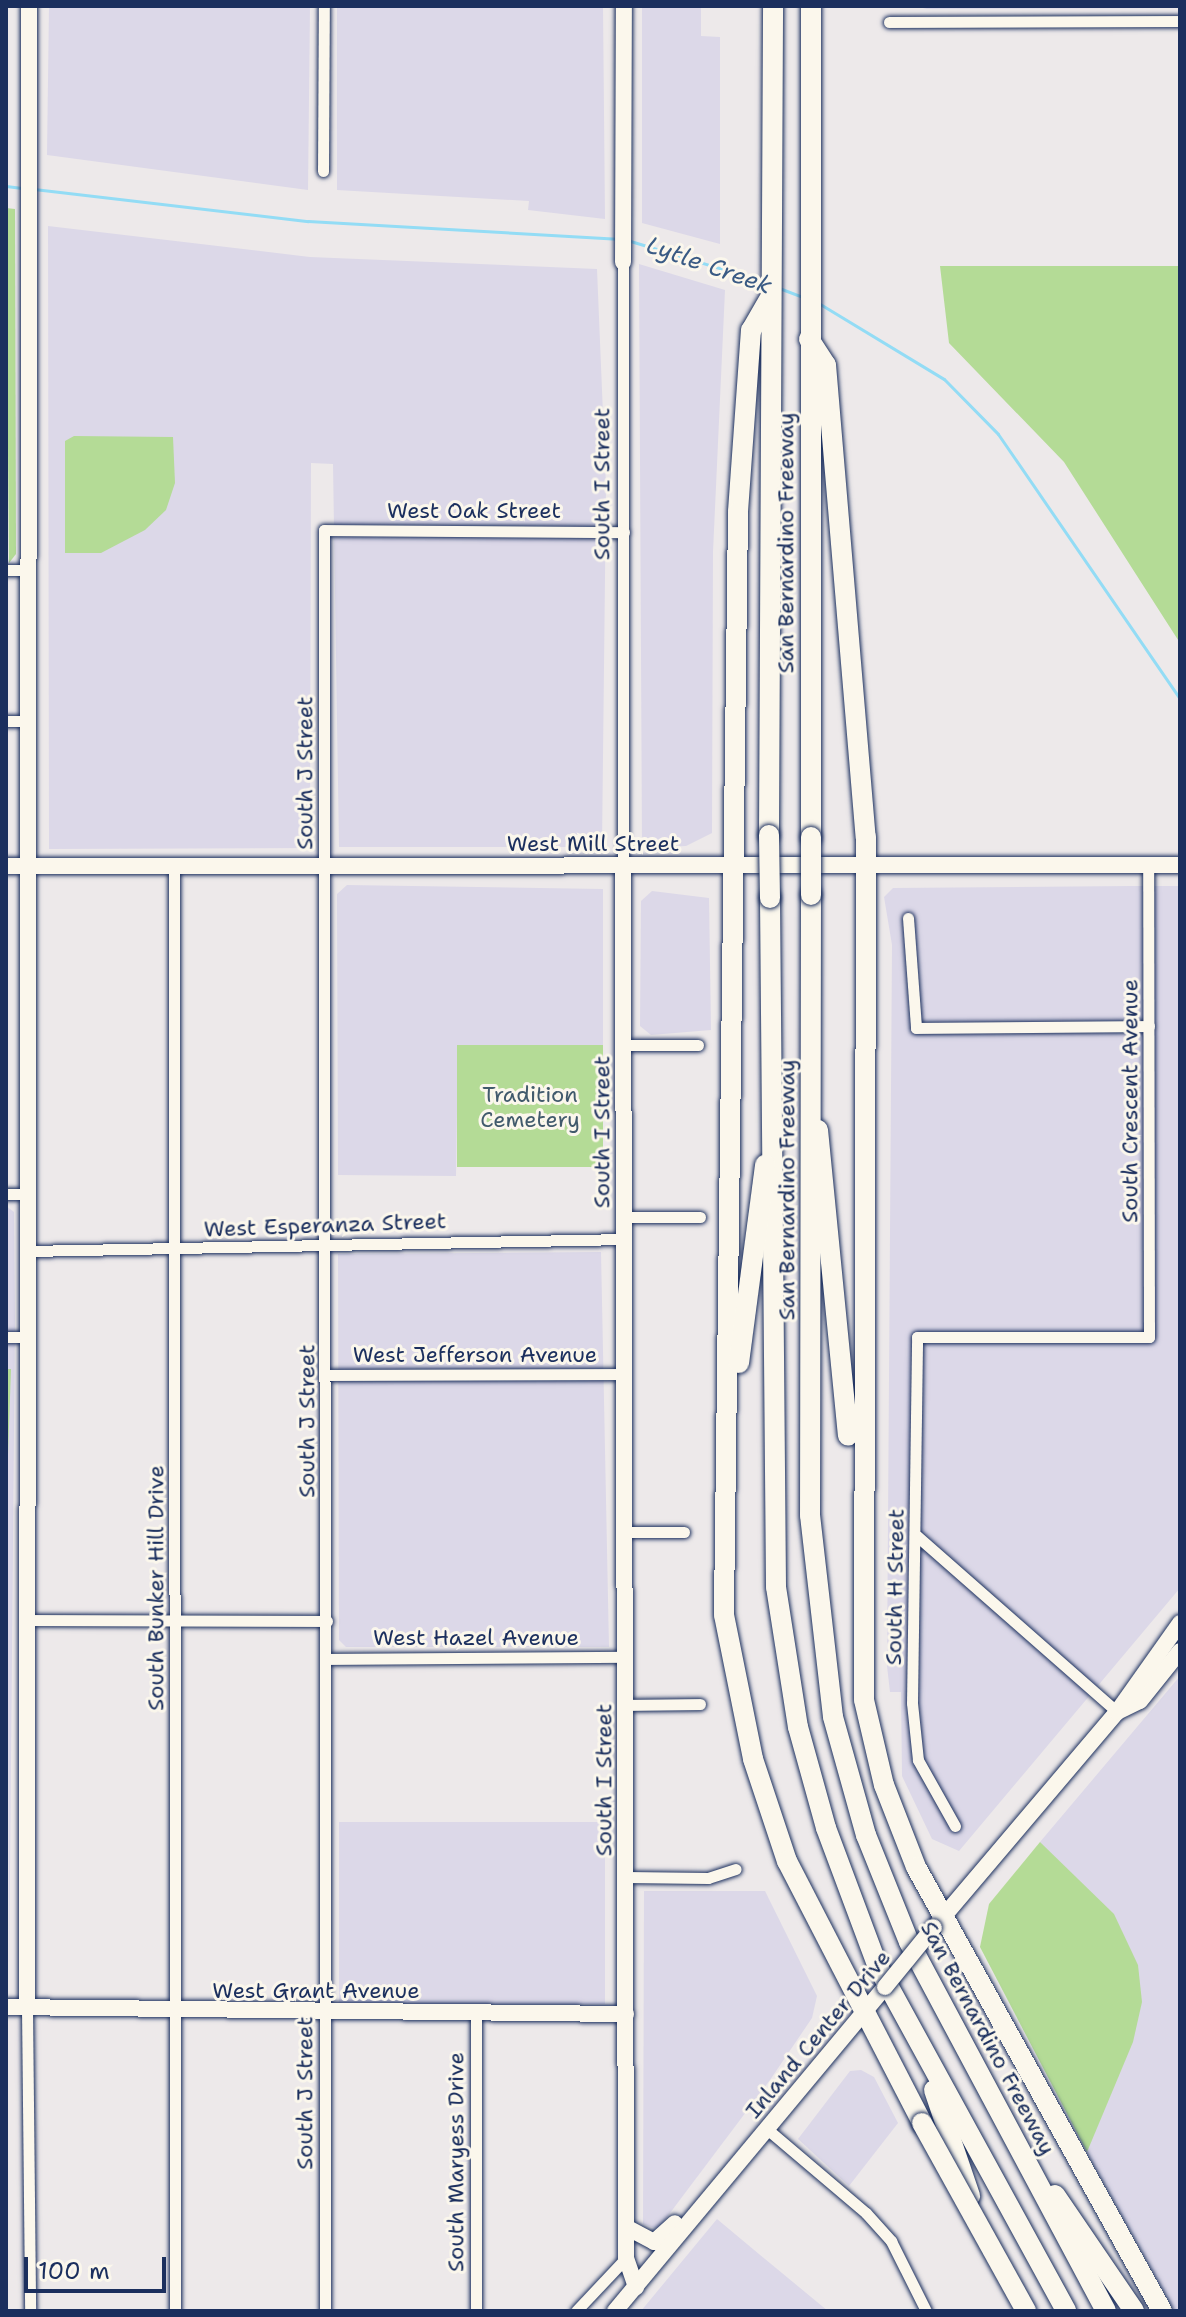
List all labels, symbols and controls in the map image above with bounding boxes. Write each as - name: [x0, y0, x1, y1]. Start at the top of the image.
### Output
- water label: Lytle Creek: [642, 231, 776, 301]
- street label: South I Street: [589, 408, 615, 560]
- street label: San Bernardino Freeway: [773, 413, 799, 673]
- street label: West Oak Street: [387, 498, 561, 524]
- street label: South J Street: [292, 696, 318, 850]
- street label: West Mill Street: [507, 831, 679, 857]
- street label: South Crescent Avenue: [1117, 979, 1143, 1223]
- street label: South I Street: [589, 1056, 615, 1208]
- street label: San Bernardino Freeway: [774, 1060, 800, 1320]
- park label: Tradition Cemetery: [480, 1081, 580, 1132]
- street label: West Esperanza Street: [203, 1208, 447, 1242]
- street label: West Jefferson Avenue: [353, 1342, 597, 1368]
- street label: South J Street: [294, 1344, 320, 1498]
- street label: South Bunker Hill Drive: [143, 1465, 169, 1711]
- street label: South H Street: [880, 1508, 910, 1666]
- street label: West Hazel Avenue: [373, 1625, 579, 1651]
- street label: South I Street: [591, 1704, 617, 1856]
- street label: San Bernardino Freeway: [915, 1917, 1061, 2159]
- street label: Inland Center Drive: [740, 1944, 896, 2124]
- street label: West Grant Avenue: [212, 1978, 420, 2004]
- street label: South J Street: [292, 2016, 318, 2170]
- street label: South Maryess Drive: [443, 2052, 469, 2272]
- scale bar: [28, 2241, 170, 2291]
- text: 100 m: [38, 2255, 110, 2287]

